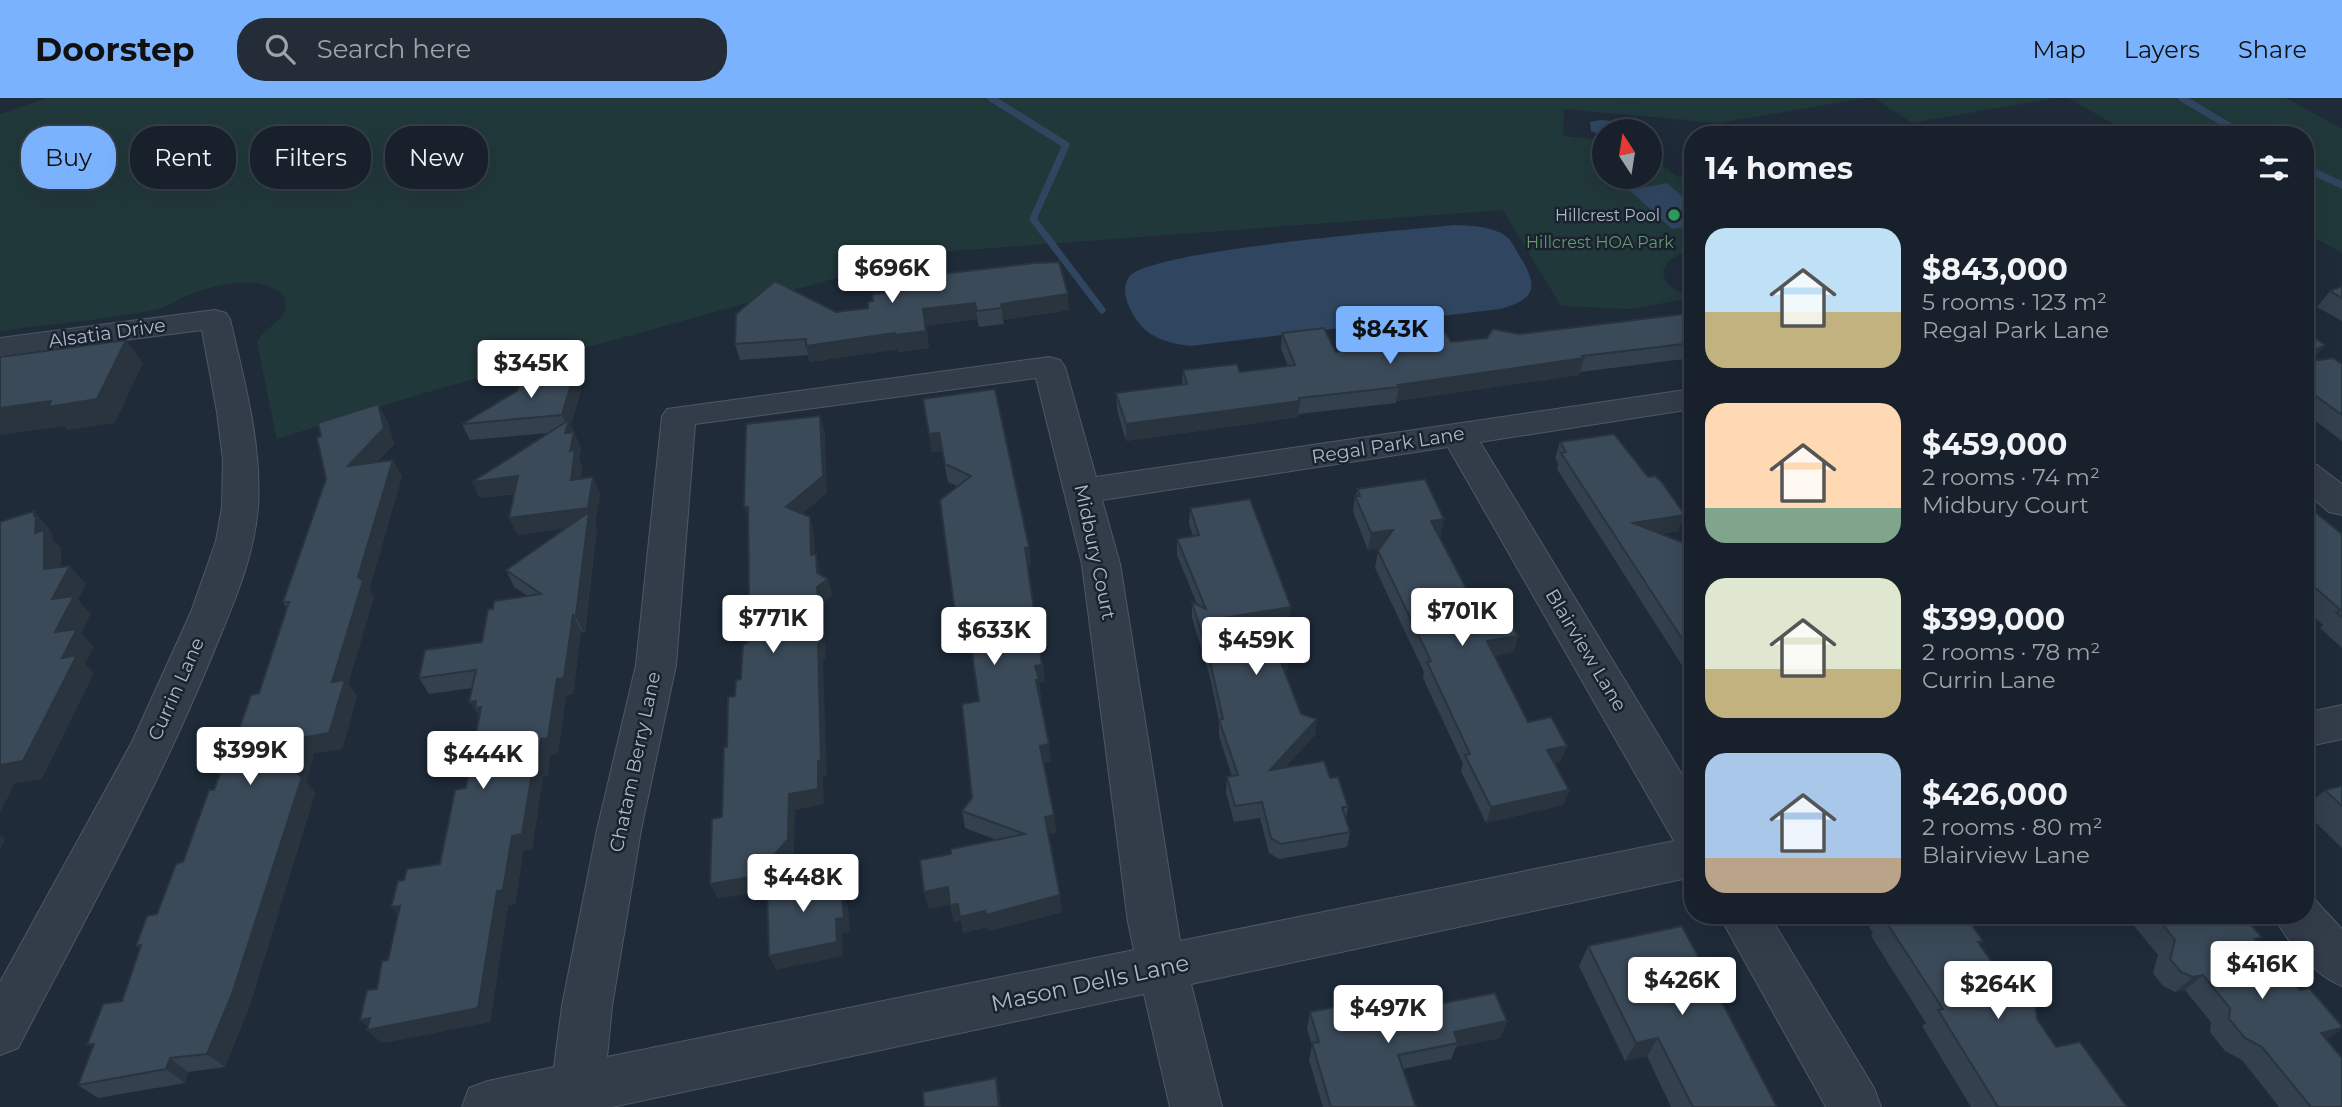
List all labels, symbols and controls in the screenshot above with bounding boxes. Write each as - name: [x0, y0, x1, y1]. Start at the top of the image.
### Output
- search box: [237, 18, 727, 81]
- text: Doorstep: [35, 29, 195, 69]
- icon: search: [261, 30, 299, 68]
- text: Search here: [317, 33, 471, 65]
- text: Map: [2032, 35, 2086, 64]
- text: Layers: [2124, 35, 2200, 64]
- text: Share: [2238, 35, 2307, 64]
- north arrow: [1592, 119, 1662, 189]
- map controls: [1592, 119, 1662, 189]
- chip: Buy: [21, 126, 116, 189]
- chip: Rent: [130, 126, 236, 189]
- chip: Filters: [250, 126, 371, 189]
- chip: New: [385, 126, 488, 189]
- icon: filters: [2255, 149, 2293, 187]
- text: 14 homes: [1705, 150, 1853, 187]
- place label: Hillcrest Pool: [1555, 206, 1660, 225]
- marker: Hillcrest Pool: [1666, 207, 1682, 223]
- park label: Hillcrest HOA Park: [1526, 233, 1674, 252]
- pin: $696K: [843, 246, 941, 305]
- text: $843,000: [1922, 251, 2068, 288]
- text: $696K: [854, 254, 930, 282]
- icon: home: [1761, 256, 1845, 340]
- text: 5 rooms · 123 m²: [1922, 288, 2107, 316]
- pin: $843K: [1341, 306, 1439, 366]
- street label: Alsatia Drive: [47, 313, 167, 353]
- text: $843K: [1352, 315, 1428, 343]
- text: Regal Park Lane: [1922, 316, 2109, 344]
- pin: $345K: [482, 341, 580, 400]
- text: $345K: [494, 349, 568, 377]
- street label: Regal Park Lane: [1310, 422, 1466, 468]
- text: $459,000: [1922, 426, 2067, 463]
- icon: home: [1761, 431, 1845, 515]
- text: 2 rooms · 74 m²: [1922, 463, 2100, 491]
- street label: Midbury Court: [1069, 482, 1121, 622]
- text: Midbury Court: [1922, 491, 2089, 519]
- street label: Blairview Lane: [1540, 585, 1632, 715]
- pin: $701K: [1413, 588, 1511, 648]
- pin: $771K: [724, 596, 822, 655]
- text: $701K: [1427, 597, 1497, 625]
- text: $399,000: [1922, 601, 2065, 638]
- text: $771K: [738, 604, 808, 632]
- icon: home: [1761, 606, 1845, 690]
- pin: $633K: [945, 608, 1043, 667]
- text: $633K: [957, 616, 1031, 644]
- pin: $459K: [1207, 618, 1305, 677]
- text: $459K: [1218, 626, 1294, 654]
- street label: Currin Lane: [143, 634, 209, 744]
- text: 2 rooms · 78 m²: [1922, 638, 2100, 666]
- text: Currin Lane: [1922, 666, 2056, 694]
- street label: Chatam Berry Lane: [605, 670, 665, 854]
- pin: $399K: [201, 728, 299, 787]
- pin: $444K: [434, 732, 532, 791]
- text: $399K: [213, 736, 287, 764]
- text: $444K: [443, 740, 523, 768]
- text: $426,000: [1922, 776, 2068, 813]
- icon: home: [1761, 781, 1845, 865]
- text: 2 rooms · 80 m²: [1922, 813, 2103, 841]
- text: Blairview Lane: [1922, 841, 2090, 869]
- pin: $448K: [754, 854, 852, 914]
- text: $448K: [763, 863, 843, 891]
- pin: $416K: [2213, 942, 2311, 1001]
- street label: Mason Dells Lane: [988, 948, 1192, 1018]
- text: $416K: [2227, 950, 2297, 978]
- pin: $426K: [1633, 958, 1731, 1017]
- pin: $264K: [1949, 962, 2047, 1021]
- text: $426K: [1644, 966, 1720, 994]
- text: $264K: [1960, 970, 2036, 998]
- pin: $497K: [1339, 986, 1437, 1045]
- text: $497K: [1350, 994, 1426, 1022]

